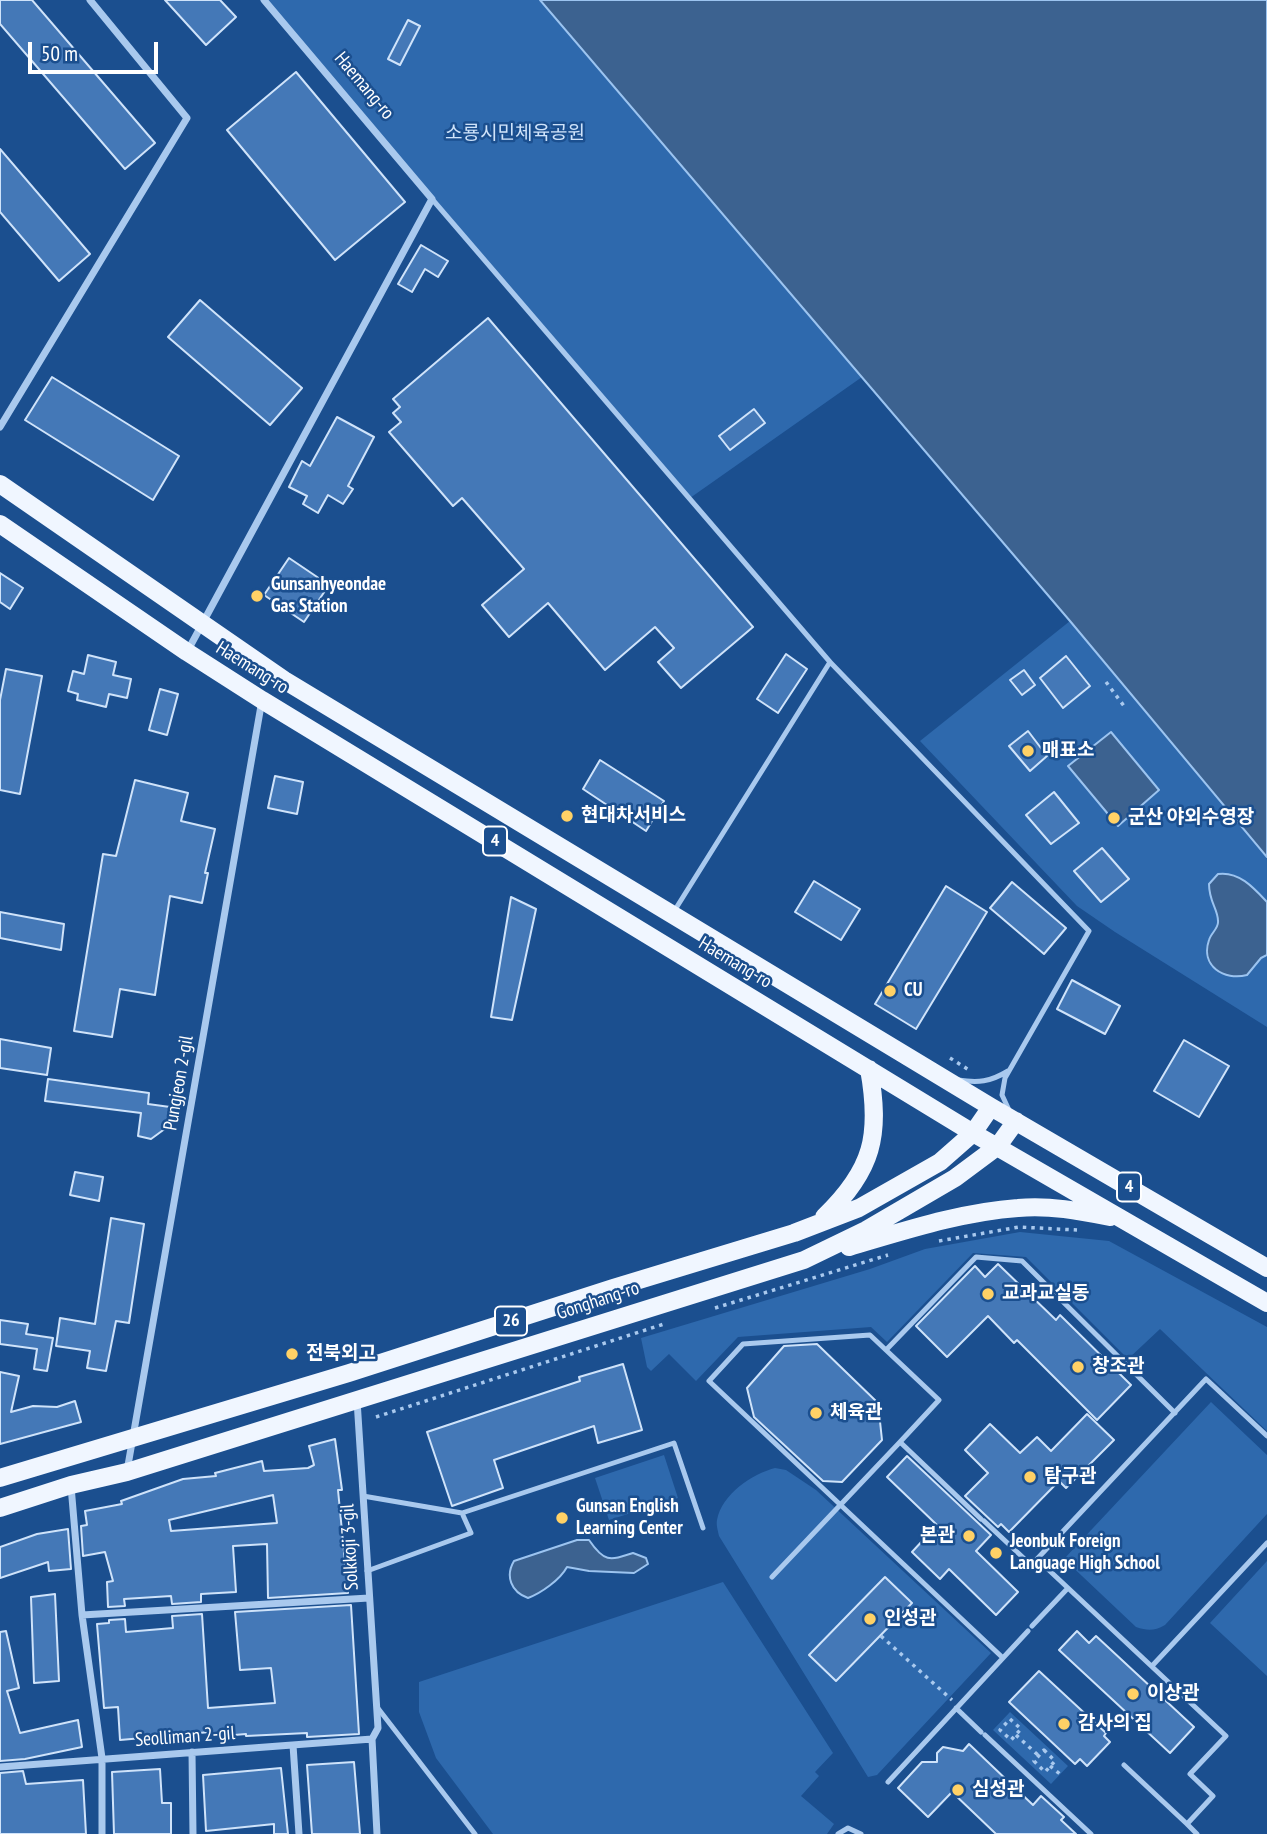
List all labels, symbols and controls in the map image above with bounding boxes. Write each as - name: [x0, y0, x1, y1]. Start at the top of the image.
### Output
- scale bar: [32, 28, 161, 72]
- text: 50 m: [41, 40, 78, 67]
- street label: Haemang-ro: [329, 48, 399, 124]
- park label: 소룡시민체육공원: [445, 123, 585, 145]
- place label: Gunsanhyeondae Gas Station: [271, 574, 386, 618]
- marker: Gunsanhyeondae Gas Station: [249, 588, 265, 604]
- street label: Haemang-ro: [212, 637, 292, 699]
- place label: 매표소: [1042, 740, 1094, 762]
- marker: 매표소: [1020, 743, 1036, 759]
- place label: 현대차서비스: [581, 805, 686, 827]
- place label: 군산 야외수영장: [1128, 807, 1254, 829]
- marker: 현대차서비스: [559, 808, 575, 824]
- marker: 군산 야외수영장: [1106, 810, 1122, 826]
- road number: 4: [483, 826, 507, 856]
- street label: Haemang-ro: [694, 932, 776, 994]
- place label: CU: [904, 980, 922, 1002]
- marker: CU: [882, 983, 898, 999]
- street label: Pungjeon 2-gil: [159, 1034, 199, 1132]
- road number: 4: [1117, 1172, 1141, 1202]
- street label: Gonghang-ro: [554, 1277, 642, 1325]
- place label: 교과교실동: [1002, 1283, 1089, 1305]
- marker: 교과교실동: [980, 1286, 996, 1302]
- road number: 26: [495, 1306, 527, 1336]
- place label: 전북외고: [306, 1343, 376, 1365]
- marker: 전북외고: [284, 1346, 300, 1362]
- place label: 창조관: [1092, 1356, 1144, 1378]
- marker: 창조관: [1070, 1359, 1086, 1375]
- place label: 체육관: [830, 1402, 882, 1424]
- marker: 체육관: [808, 1405, 824, 1421]
- place label: 탐구관: [1044, 1466, 1096, 1488]
- marker: 탐구관: [1022, 1469, 1038, 1485]
- place label: Gunsan English Learning Center: [576, 1496, 683, 1540]
- street label: Solkkoji 3-gil: [336, 1503, 364, 1591]
- marker: Gunsan English Learning Center: [554, 1510, 570, 1526]
- place label: 본관: [920, 1525, 955, 1547]
- marker: 본관: [961, 1528, 977, 1544]
- place label: Jeonbuk Foreign Language High School: [1010, 1531, 1160, 1575]
- marker: Jeonbuk Foreign Language High School: [988, 1545, 1004, 1561]
- place label: 인성관: [884, 1608, 936, 1630]
- marker: 인성관: [862, 1611, 878, 1627]
- place label: 이상관: [1147, 1683, 1199, 1705]
- marker: 이상관: [1125, 1686, 1141, 1702]
- place label: 감사의 집: [1078, 1713, 1152, 1735]
- marker: 감사의 집: [1056, 1716, 1072, 1732]
- street label: Seolliman 2-gil: [134, 1722, 236, 1752]
- place label: 심성관: [972, 1779, 1024, 1801]
- marker: 심성관: [950, 1782, 966, 1798]

